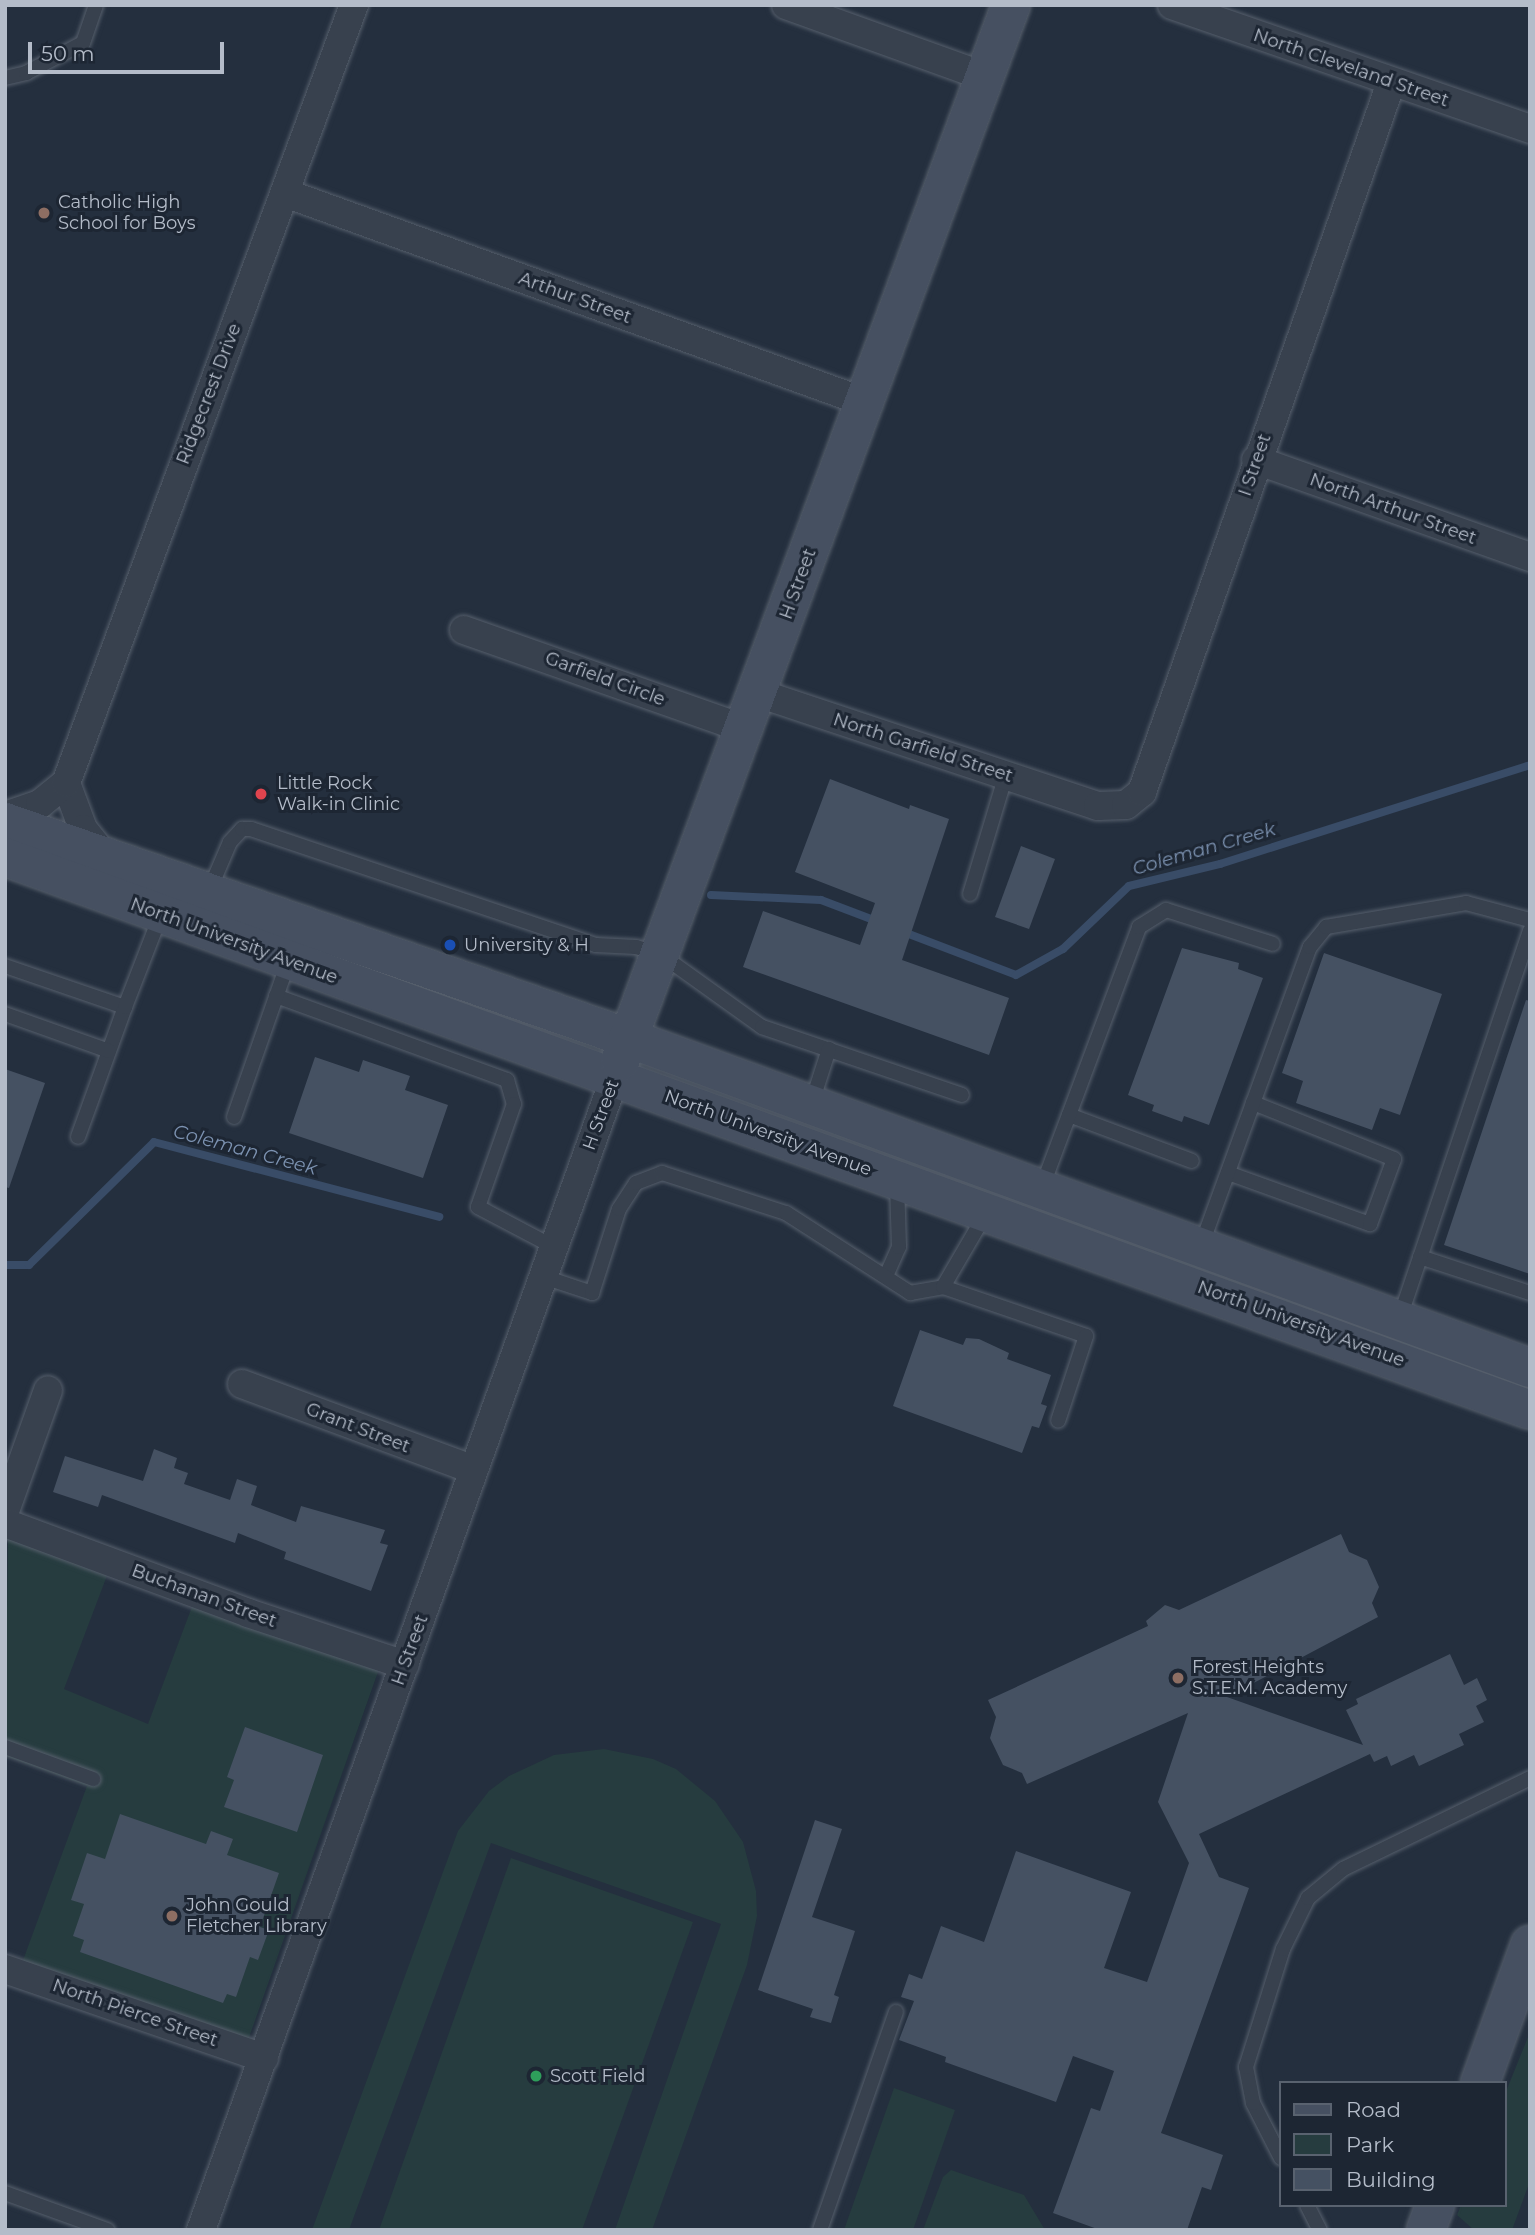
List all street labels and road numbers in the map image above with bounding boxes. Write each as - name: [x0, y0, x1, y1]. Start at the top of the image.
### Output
- street label: North Cleveland Street: [1250, 24, 1452, 112]
- street label: Arthur Street: [516, 268, 634, 328]
- street label: Ridgecrest Drive: [172, 320, 246, 468]
- street label: I Street: [1234, 431, 1276, 499]
- street label: North Arthur Street: [1307, 469, 1479, 549]
- street label: H Street: [775, 546, 821, 622]
- street label: Garfield Circle: [542, 647, 668, 711]
- street label: North Garfield Street: [830, 709, 1016, 787]
- street label: North University Avenue: [127, 893, 341, 989]
- street label: H Street: [578, 1077, 624, 1153]
- street label: North University Avenue: [661, 1085, 875, 1181]
- street label: North University Avenue: [1194, 1276, 1408, 1372]
- street label: Grant Street: [303, 1398, 413, 1458]
- street label: Buchanan Street: [129, 1560, 279, 1632]
- street label: H Street: [387, 1612, 433, 1688]
- street label: North Pierce Street: [50, 1975, 220, 2051]

